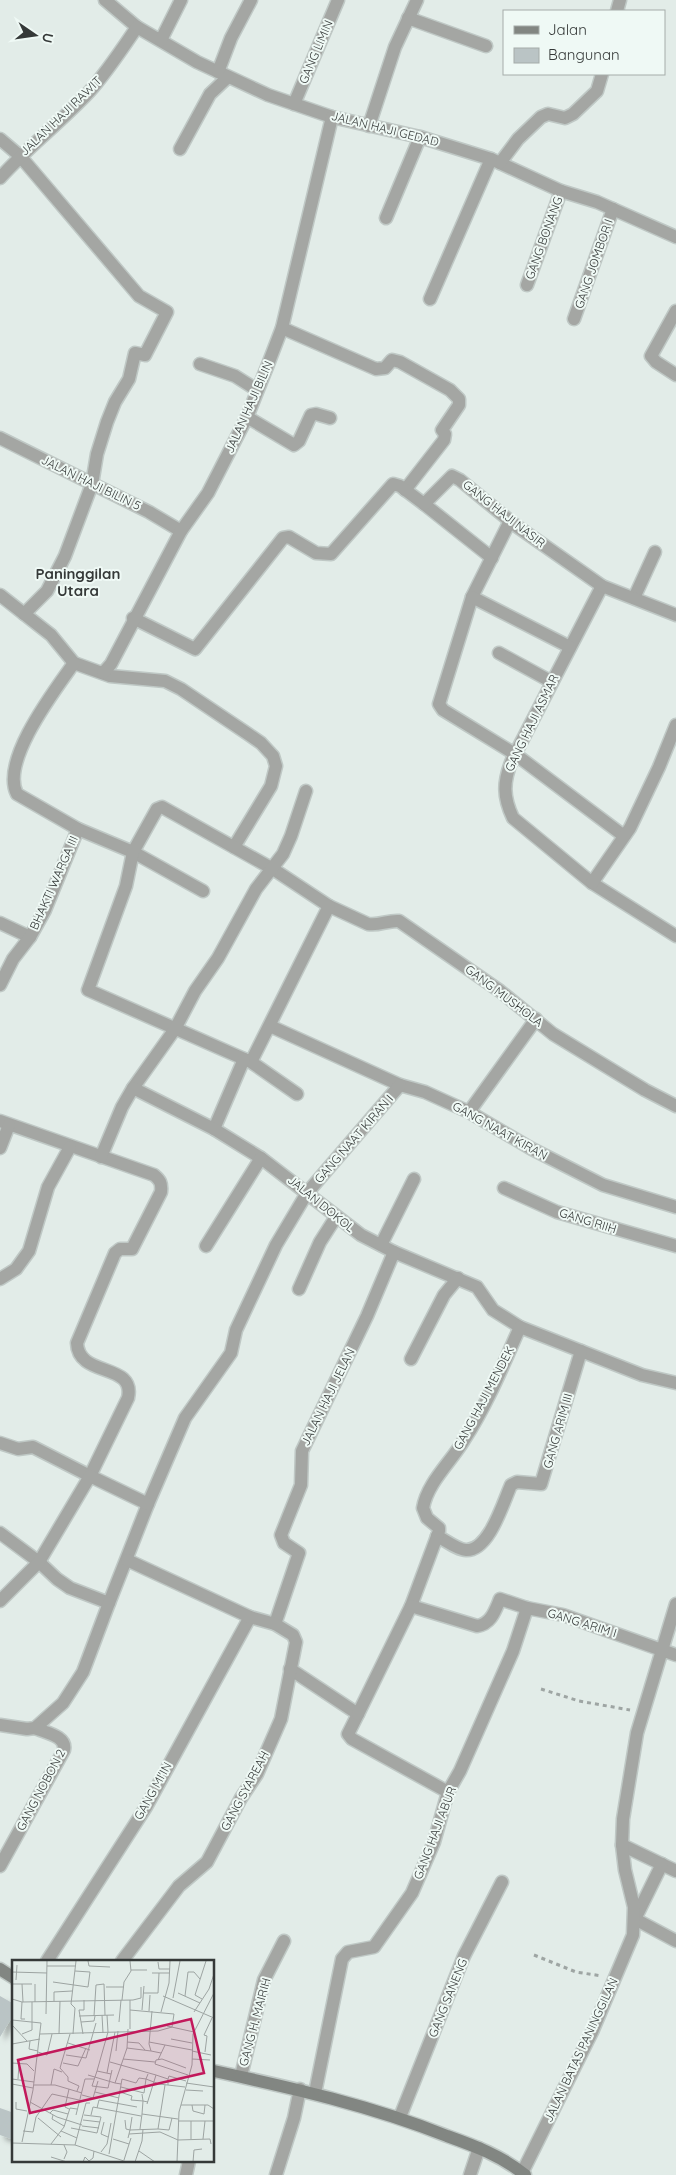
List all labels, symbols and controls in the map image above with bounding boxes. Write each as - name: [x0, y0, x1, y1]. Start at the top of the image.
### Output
- north arrow: [10, 10, 60, 60]
- legend: [503, 10, 666, 75]
- street label: GANG LIMIN: [295, 18, 336, 86]
- text: Jalan: [548, 20, 587, 39]
- text: U: [38, 31, 58, 45]
- text: Bangunan: [548, 45, 620, 64]
- street label: JALAN HAJI RAWIT: [17, 73, 105, 158]
- street label: JALAN HAJI GEDAD: [330, 108, 441, 149]
- street label: GANG BONANG: [522, 194, 565, 281]
- street label: GANG JOMBOR I: [571, 217, 616, 311]
- street label: JALAN HAJI BILIN: [222, 358, 276, 455]
- street label: JALAN HAJI BILIN 5: [39, 452, 143, 513]
- street label: GANG HAJI NASIR: [460, 477, 548, 550]
- district label: Paninggilan Utara: [36, 564, 120, 600]
- street label: GANG HAJI ASMAR: [502, 672, 562, 774]
- street label: BHAKTI WARGA III: [26, 834, 81, 932]
- street label: GANG MUSHOLA: [462, 961, 546, 1030]
- street label: GANG NAAT KIRAN I: [311, 1091, 396, 1186]
- street label: GANG NAAT KIRAN: [450, 1098, 550, 1163]
- street label: JALAN DOKOL: [285, 1172, 358, 1236]
- street label: GANG RIIH: [558, 1205, 619, 1236]
- street label: GANG HAJI MENDEK: [450, 1343, 517, 1452]
- street label: JALAN HAJI JELAN: [297, 1346, 358, 1448]
- street label: GANG ARIM III: [540, 1392, 575, 1470]
- street label: GANG ARIM I: [546, 1605, 619, 1640]
- street label: GANG NOBON 2: [13, 1746, 68, 1833]
- street label: GANG SYAREAH: [217, 1748, 272, 1833]
- street label: GANG MI'IN: [131, 1759, 174, 1822]
- street label: GANG HAJI ABUR: [410, 1784, 459, 1881]
- street label: GANG SANENG: [425, 1956, 470, 2039]
- inset map: [12, 1960, 215, 2162]
- street label: JALAN BATAS PANINGGILAN: [540, 1975, 621, 2124]
- street label: GANG H. MAIRIH: [236, 1976, 274, 2068]

